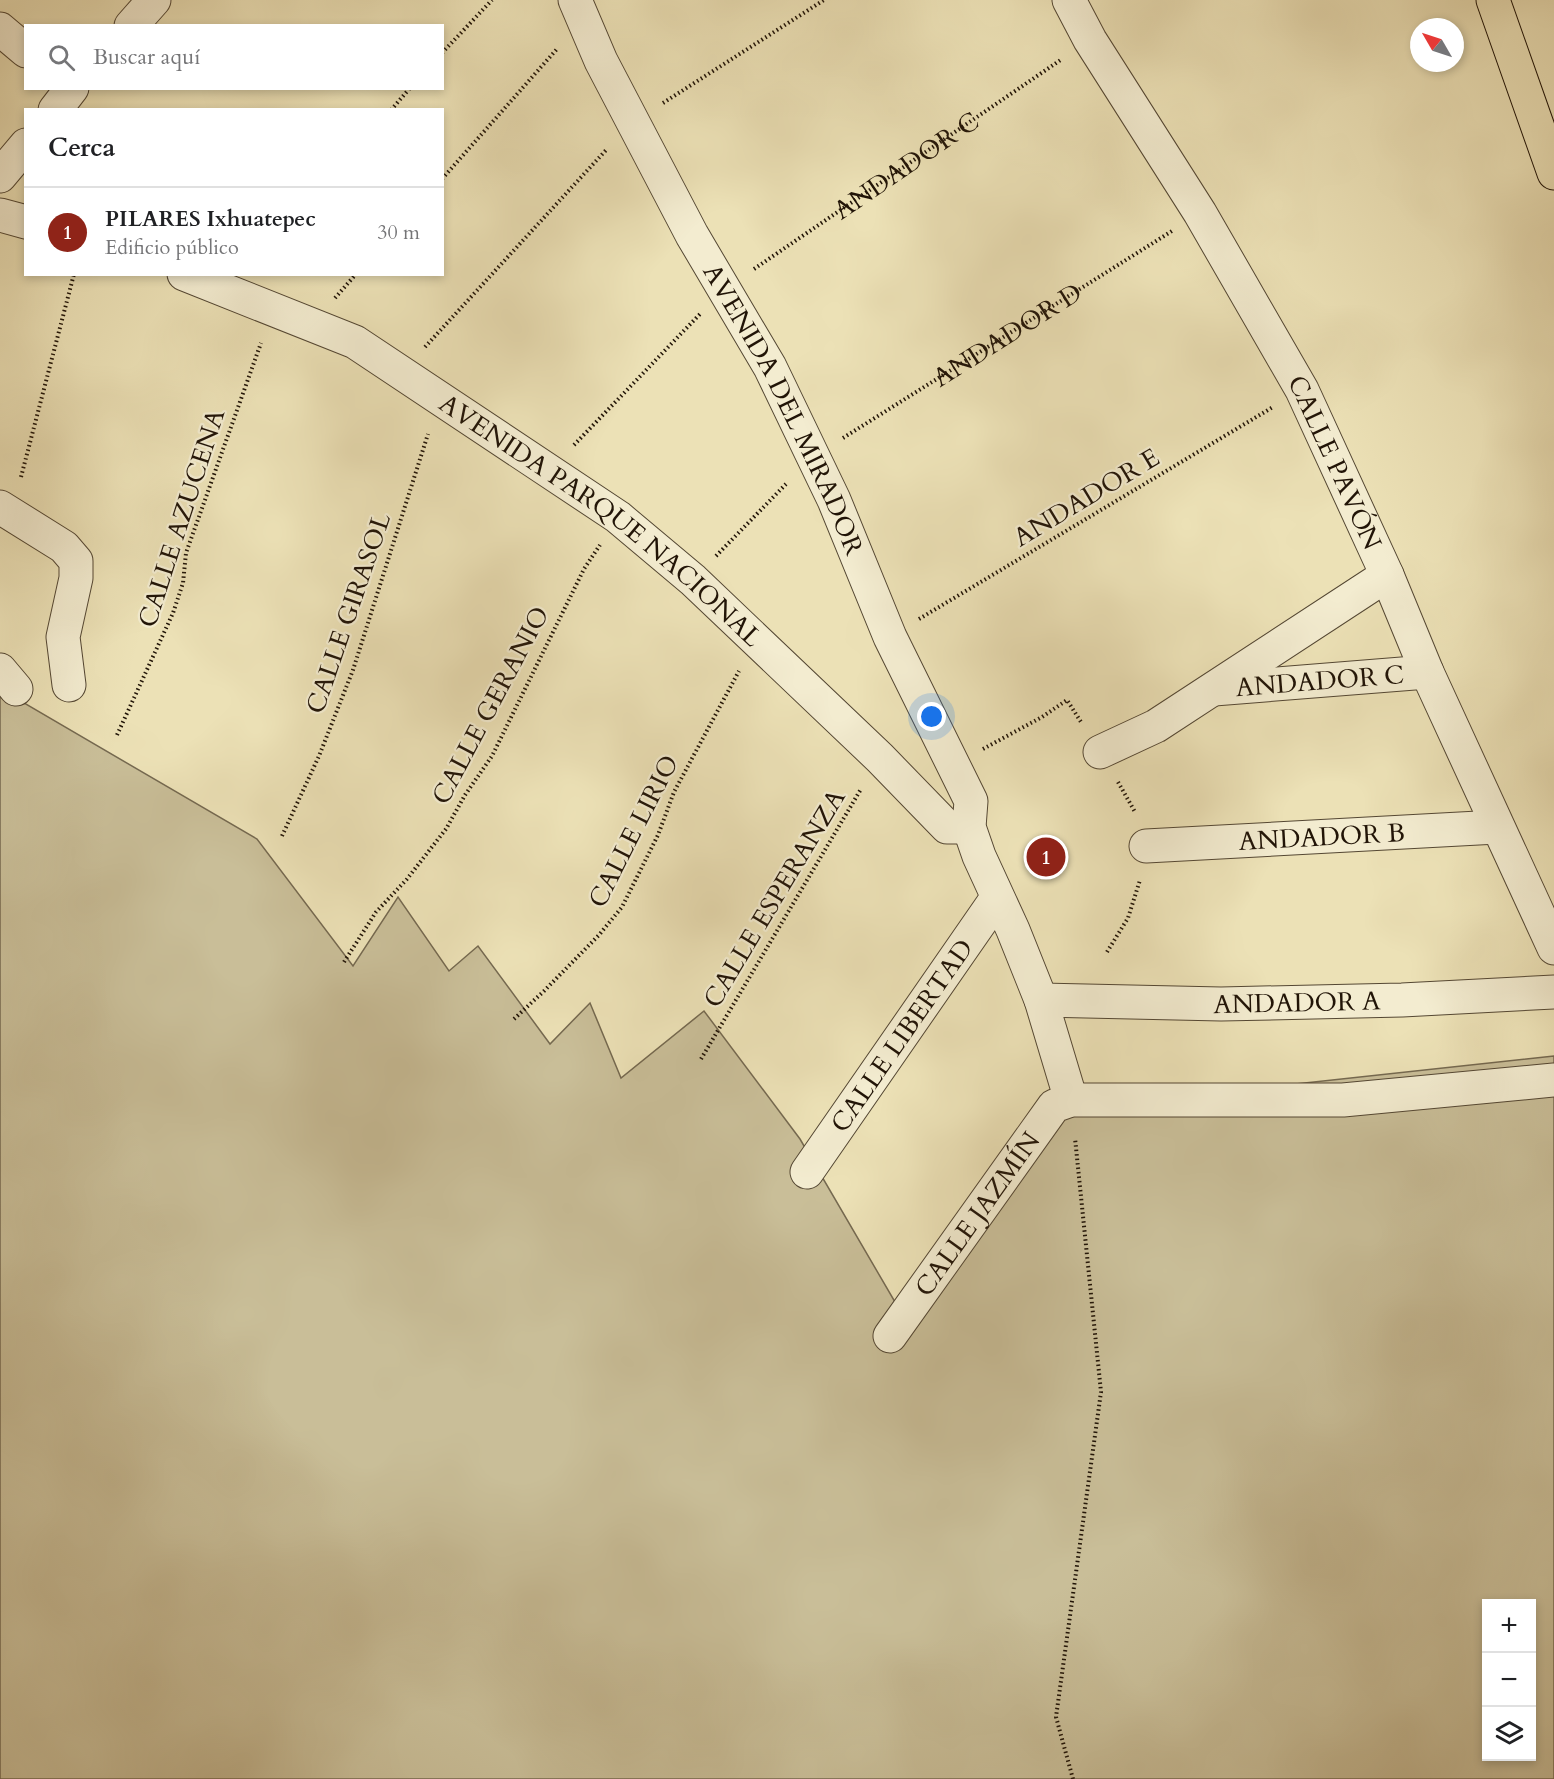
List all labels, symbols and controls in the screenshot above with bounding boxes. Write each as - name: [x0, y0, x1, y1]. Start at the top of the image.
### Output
- north arrow: [1410, 18, 1464, 72]
- search box: [24, 24, 444, 90]
- icon: search: [45, 41, 78, 74]
- text: Buscar aquí: [93, 42, 200, 72]
- street label: ANDADOR C: [827, 104, 986, 228]
- text: Cerca: [48, 130, 115, 165]
- text: PILARES Ixhuatepec: [105, 204, 316, 234]
- text: 1: [62, 219, 73, 246]
- text: 30 m: [377, 219, 420, 246]
- text: Edificio público: [105, 234, 239, 261]
- street label: AVENIDA DEL MIRADOR: [695, 257, 872, 560]
- street label: ANDADOR D: [926, 275, 1089, 395]
- street label: CALLE PAVÓN: [1279, 369, 1390, 555]
- street label: AVENIDA PARQUE NACIONAL: [432, 386, 770, 655]
- street label: CALLE AZUCENA: [130, 404, 233, 632]
- street label: ANDADOR E: [1007, 440, 1166, 555]
- street label: CALLE GIRASOL: [298, 508, 399, 718]
- street label: CALLE GERANIO: [423, 600, 557, 810]
- street label: ANDADOR C: [1234, 657, 1405, 705]
- your location: [917, 702, 946, 731]
- street label: CALLE LIRIO: [580, 749, 687, 914]
- street label: CALLE ESPERANZA: [695, 782, 854, 1014]
- street label: ANDADOR B: [1238, 815, 1406, 859]
- pin: 1: [1026, 834, 1066, 880]
- street label: CALLE LIBERTAD: [823, 932, 981, 1139]
- street label: ANDADOR A: [1213, 983, 1382, 1022]
- street label: CALLE JAZMÍN: [907, 1125, 1048, 1303]
- map controls: [1482, 1599, 1536, 1761]
- button: +: [1482, 1599, 1536, 1653]
- button: −: [1482, 1653, 1536, 1707]
- button: layers: [1482, 1707, 1536, 1761]

